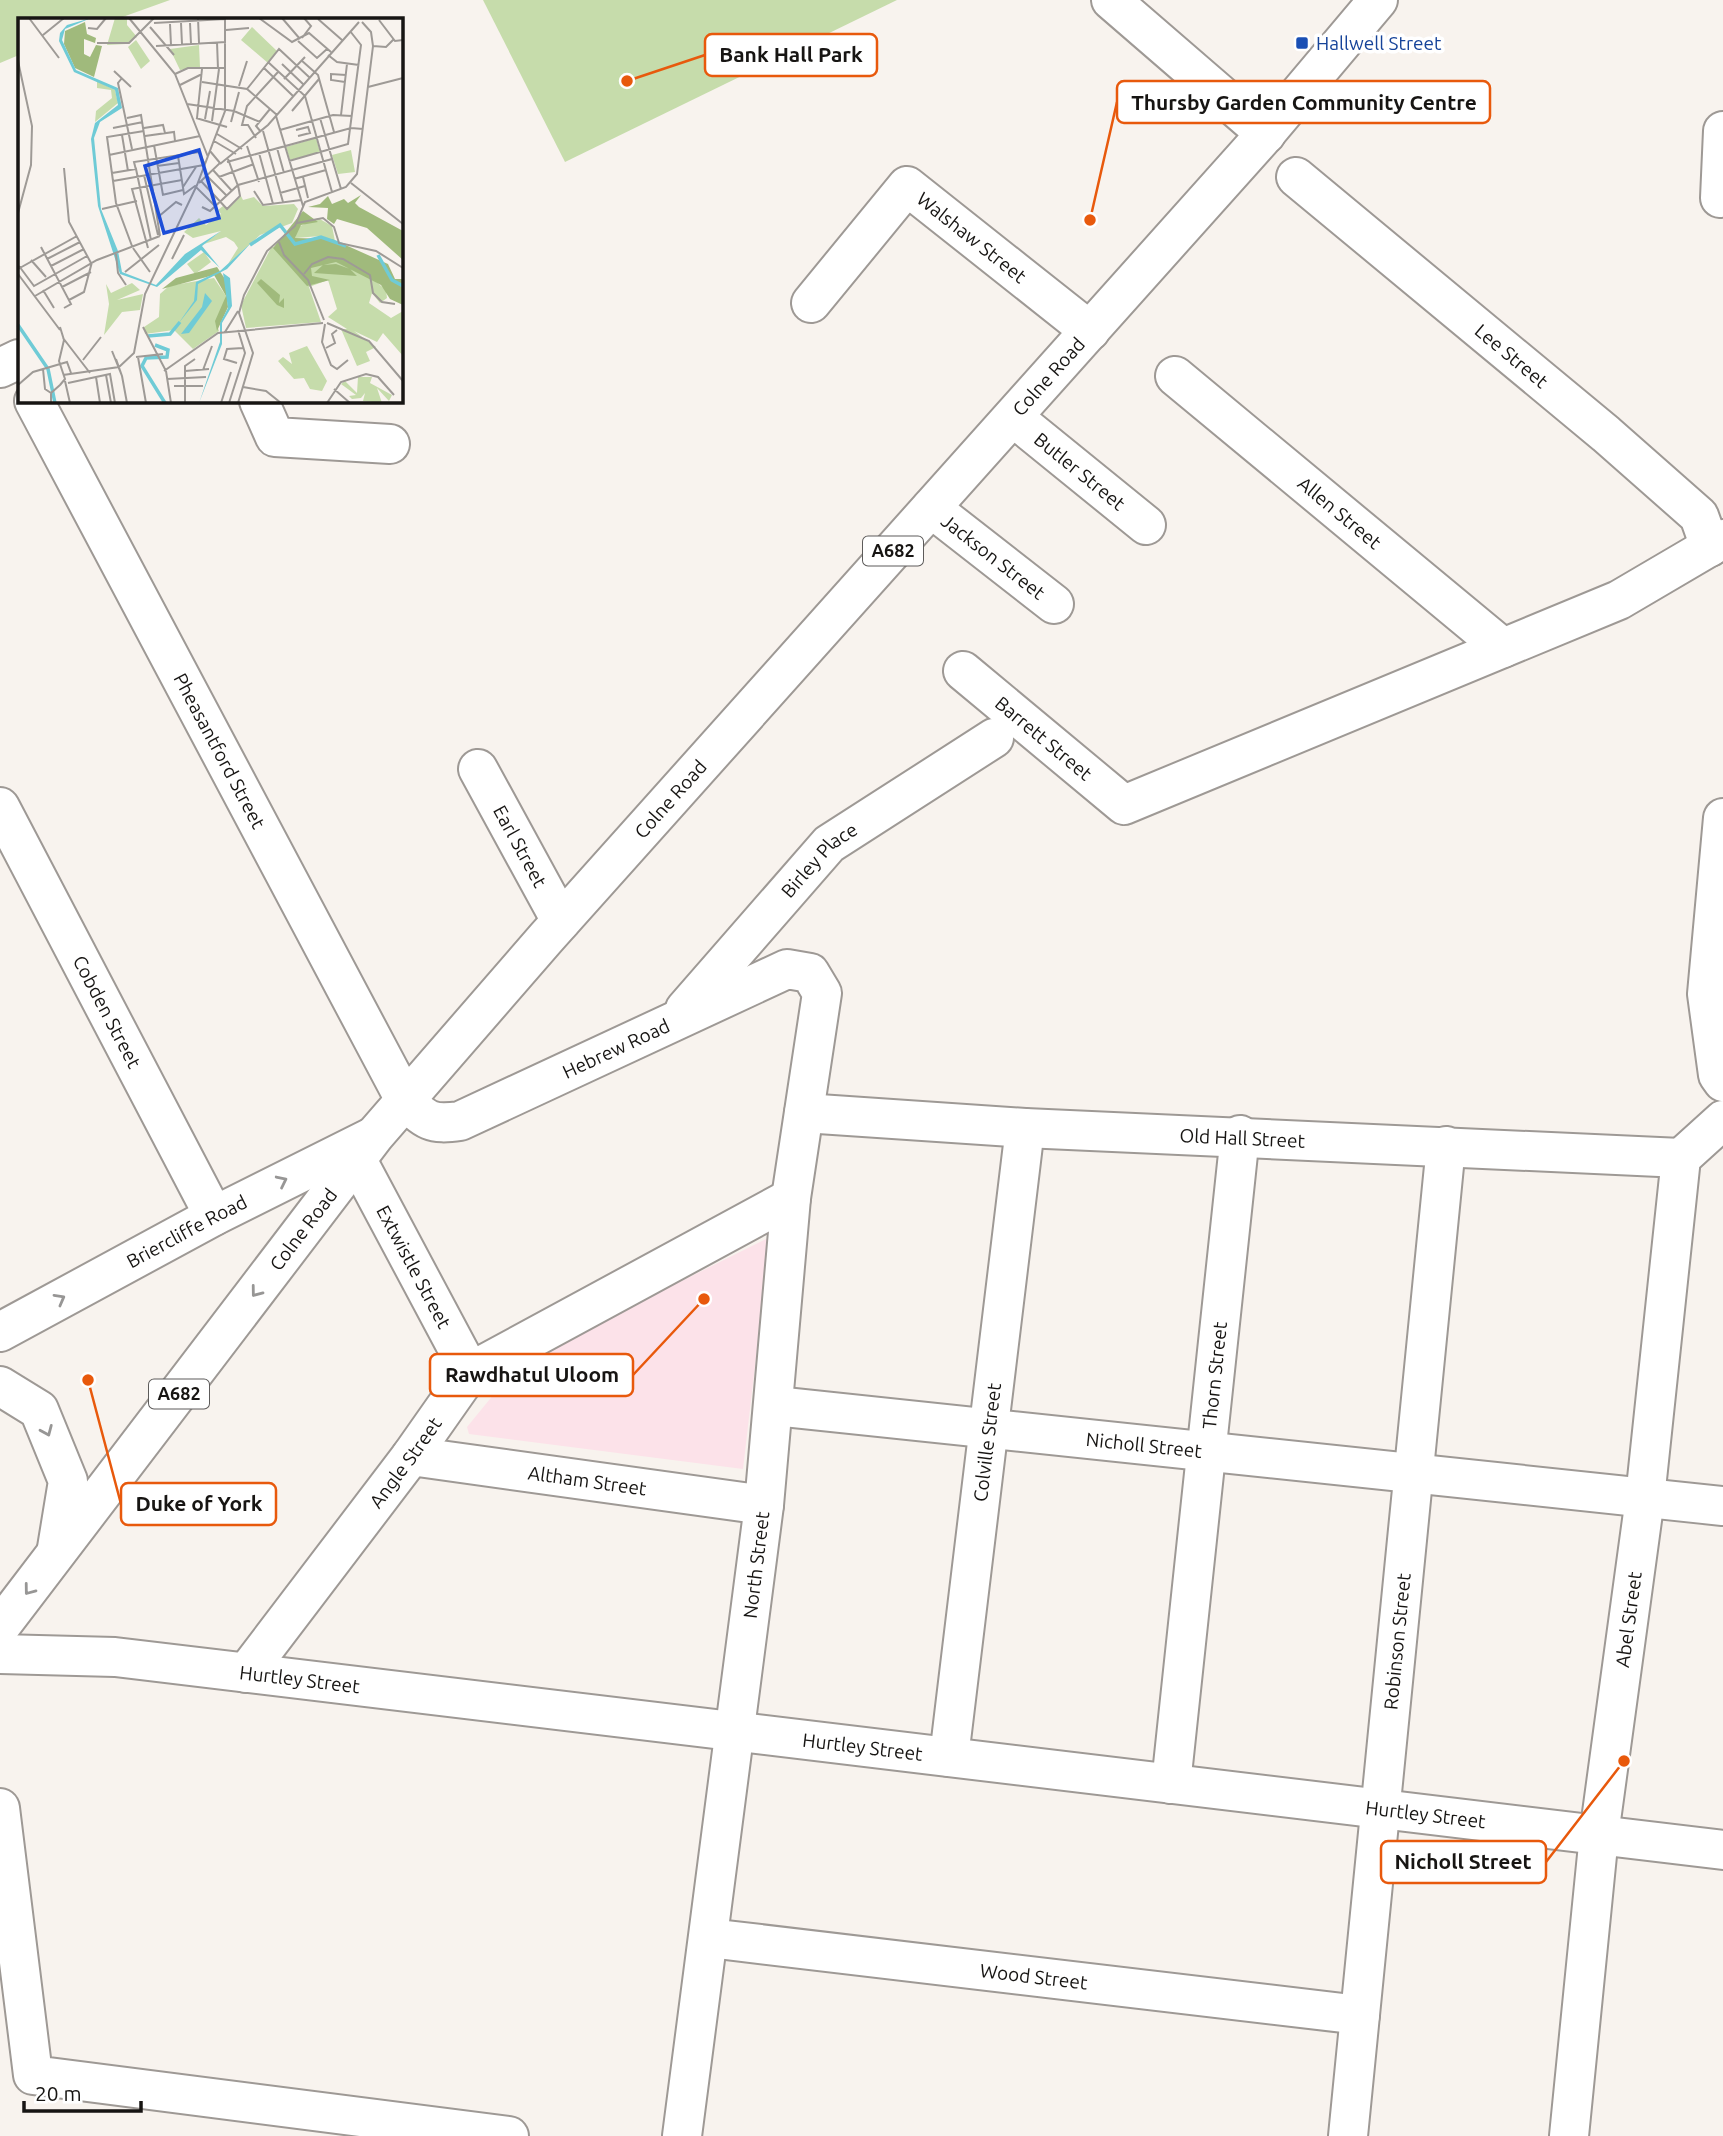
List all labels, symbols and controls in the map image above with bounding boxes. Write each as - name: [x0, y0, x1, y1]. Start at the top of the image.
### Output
- inset map: [18, 18, 402, 402]
- place label: Hallwell Street: [1316, 32, 1442, 54]
- callout: Bank Hall Park: [705, 34, 877, 76]
- marker: Hallwell Street: [1294, 35, 1310, 51]
- text: Bank Hall Park: [719, 42, 863, 66]
- callout: Thursby Garden Community Centre: [1117, 81, 1490, 123]
- text: Thursby Garden Community Centre: [1131, 90, 1477, 114]
- street label: Walshaw Street: [913, 187, 1031, 288]
- street label: Lee Street: [1471, 319, 1553, 393]
- street label: Colne Road: [1008, 333, 1089, 420]
- street label: Butler Street: [1030, 428, 1130, 515]
- street label: Allen Street: [1294, 472, 1386, 554]
- street label: Jackson Street: [937, 509, 1050, 604]
- road number: A682: [863, 536, 923, 566]
- street label: Pheasantford Street: [169, 669, 270, 833]
- street label: Barrett Street: [991, 692, 1097, 785]
- street label: Colne Road: [630, 755, 711, 843]
- street label: Earl Street: [489, 801, 552, 891]
- street label: Birley Place: [777, 818, 861, 902]
- street label: Cobden Street: [69, 952, 146, 1072]
- street label: Hebrew Road: [559, 1014, 673, 1083]
- street label: Old Hall Street: [1179, 1124, 1306, 1152]
- one-way arrow: [275, 1175, 287, 1189]
- street label: Colne Road: [265, 1184, 341, 1275]
- street label: Briercliffe Road: [123, 1190, 250, 1272]
- street label: Extwistle Street: [372, 1202, 456, 1332]
- one-way arrow: [252, 1284, 265, 1297]
- one-way arrow: [53, 1294, 65, 1307]
- street label: Thorn Street: [1198, 1320, 1231, 1430]
- callout: Rawdhatul Uloom: [430, 1354, 633, 1396]
- text: Rawdhatul Uloom: [445, 1362, 619, 1386]
- road number: A682: [149, 1380, 209, 1408]
- street label: Colville Street: [969, 1381, 1005, 1503]
- street label: Angle Street: [365, 1412, 446, 1512]
- one-way arrow: [39, 1424, 53, 1436]
- street label: Nicholl Street: [1085, 1428, 1204, 1462]
- street label: Altham Street: [527, 1461, 648, 1500]
- callout: Duke of York: [121, 1483, 276, 1525]
- text: Duke of York: [136, 1491, 263, 1515]
- street label: North Street: [739, 1510, 774, 1620]
- street label: Abel Street: [1611, 1570, 1646, 1669]
- street label: Robinson Street: [1379, 1572, 1415, 1711]
- one-way arrow: [24, 1582, 37, 1594]
- street label: Hurtley Street: [238, 1661, 361, 1697]
- street label: Hurtley Street: [801, 1729, 924, 1765]
- street label: Hurtley Street: [1364, 1796, 1487, 1832]
- callout: Nicholl Street: [1381, 1841, 1546, 1883]
- text: Nicholl Street: [1394, 1849, 1532, 1873]
- street label: Wood Street: [979, 1959, 1089, 1994]
- scale bar: [24, 2070, 142, 2114]
- text: 20 m: [35, 2081, 82, 2105]

